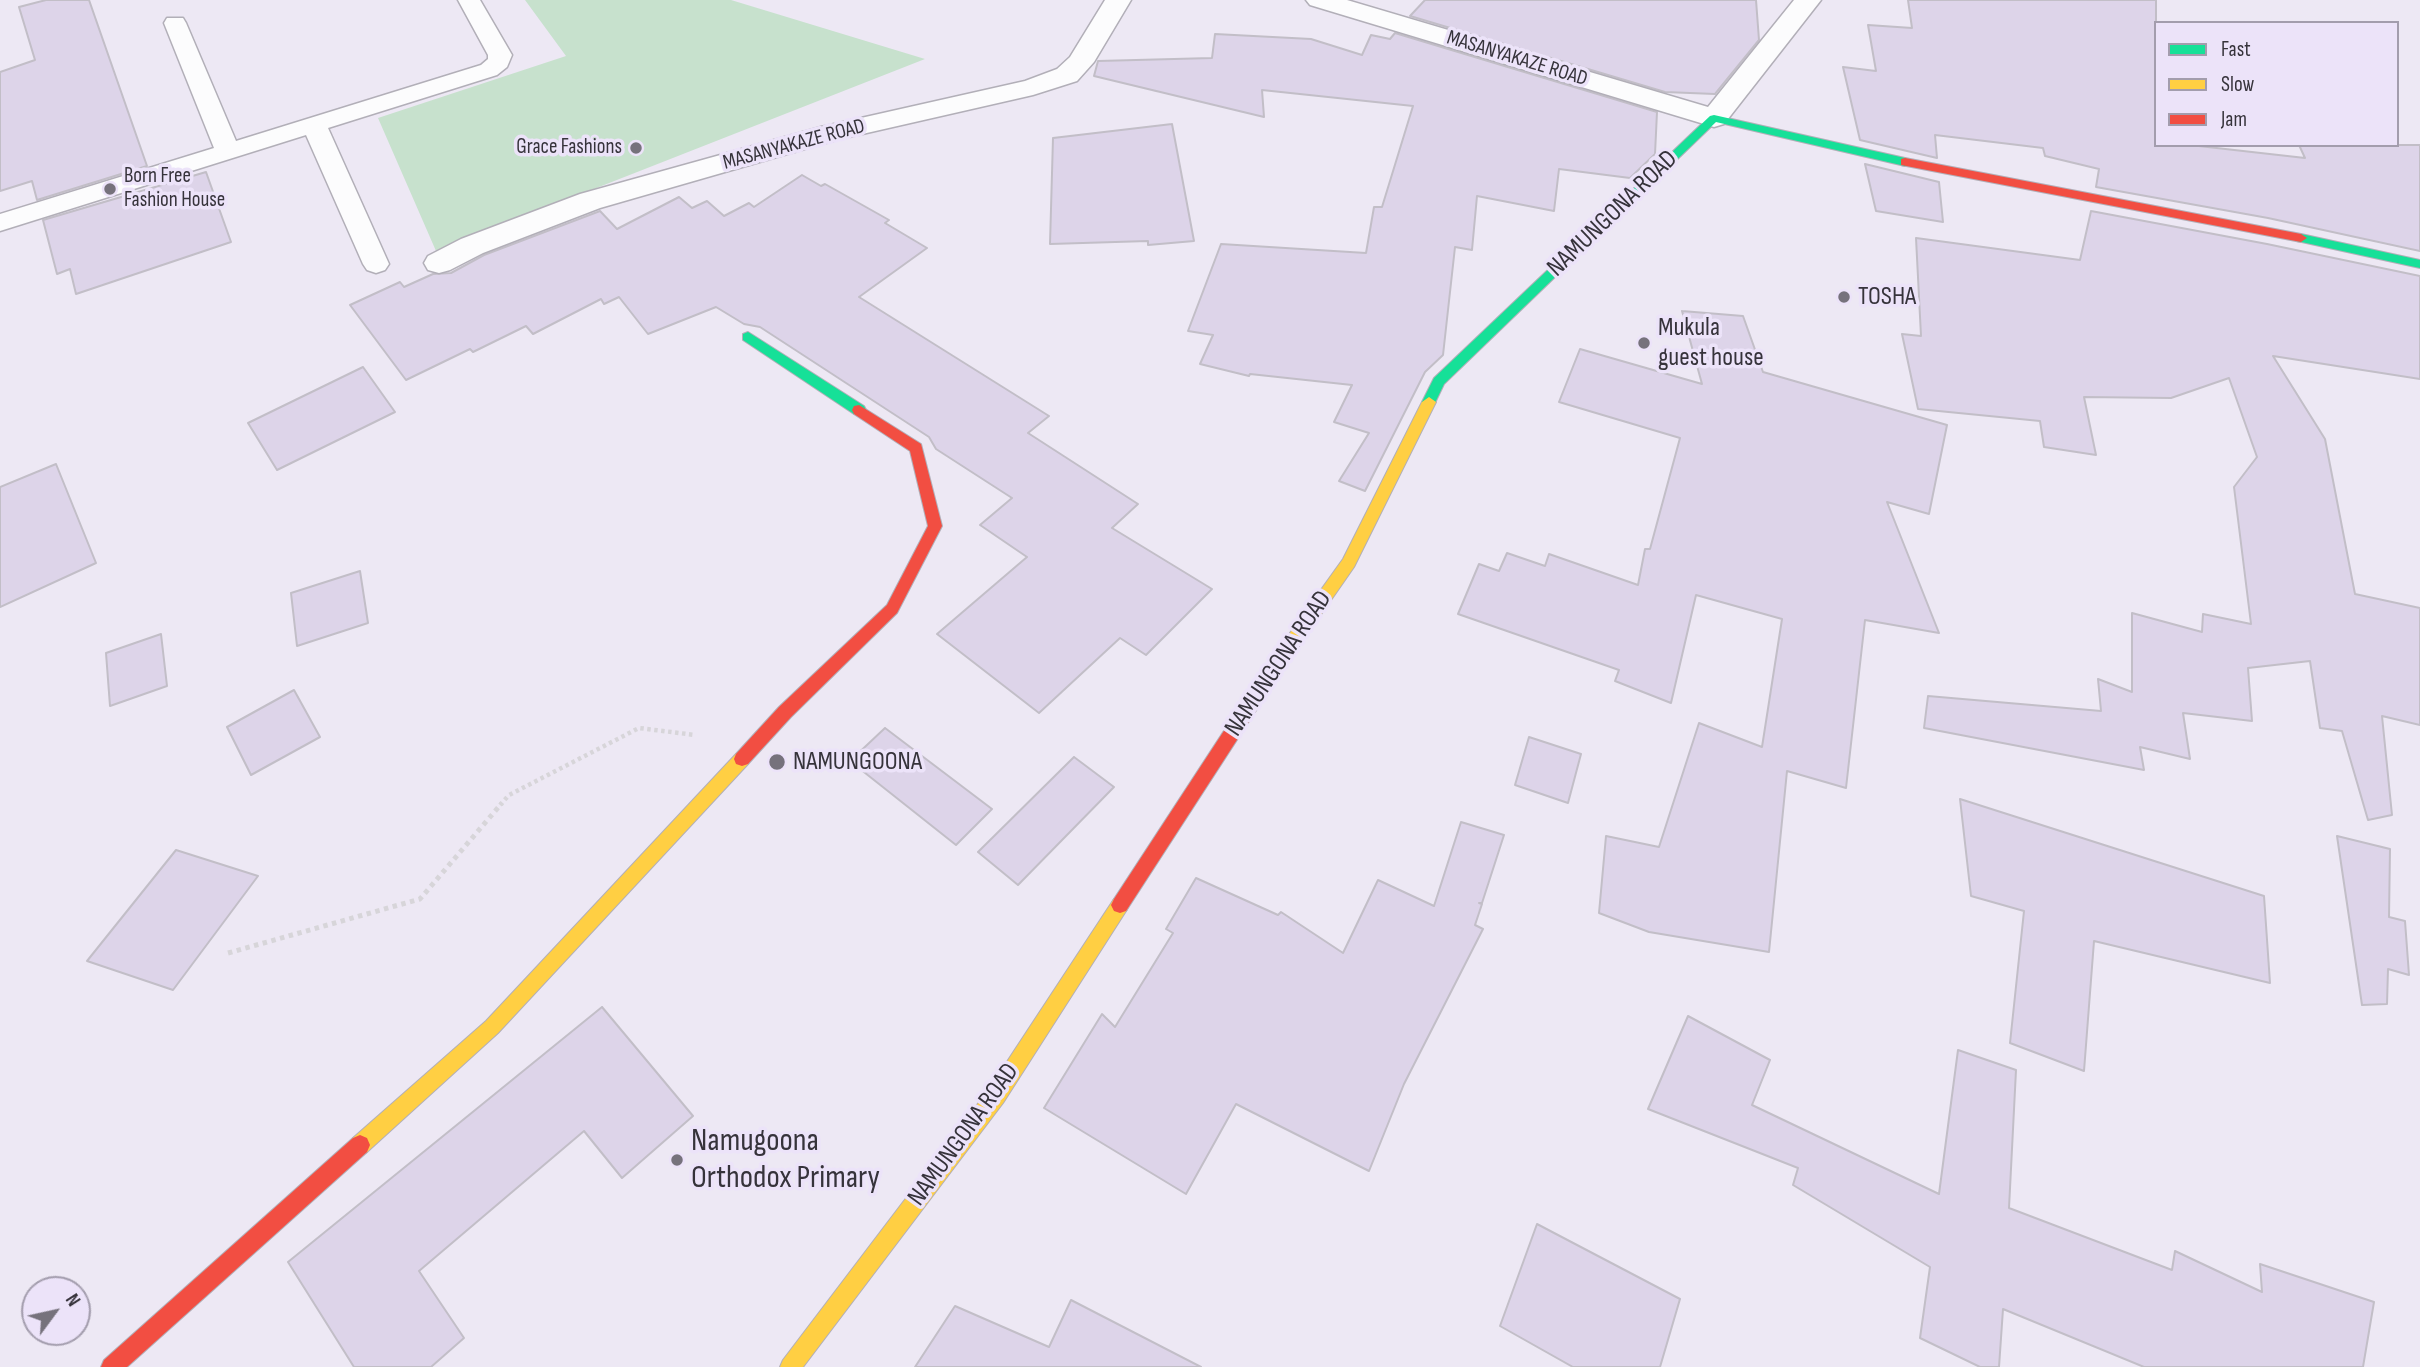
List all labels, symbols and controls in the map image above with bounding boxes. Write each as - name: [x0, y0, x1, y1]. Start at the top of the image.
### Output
- legend: [2154, 21, 2399, 147]
- street label: MASANYAKAZE ROAD: [1444, 26, 1590, 92]
- text: Fast: [2221, 37, 2251, 62]
- text: Slow: [2221, 72, 2254, 97]
- text: Jam: [2221, 107, 2247, 132]
- street label: MASANYAKAZE ROAD: [720, 114, 868, 176]
- place label: Grace Fashions: [516, 135, 622, 161]
- marker: Grace Fashions: [628, 140, 644, 156]
- street label: NAMUNGONA ROAD: [1541, 144, 1685, 284]
- place label: Born Free Fashion House: [124, 164, 225, 214]
- marker: Born Free Fashion House: [102, 181, 118, 197]
- place label: TOSHA: [1858, 281, 1916, 313]
- marker: TOSHA: [1836, 289, 1852, 305]
- place label: Mukula guest house: [1658, 312, 1764, 374]
- marker: Mukula guest house: [1636, 335, 1652, 351]
- street label: NAMUNGONA ROAD: [1219, 585, 1339, 743]
- place label: NAMUNGOONA: [793, 746, 922, 778]
- marker: NAMUNGOONA: [767, 752, 787, 772]
- street label: NAMUNGONA ROAD: [902, 1058, 1026, 1212]
- place label: Namugoona Orthodox Primary: [691, 1123, 880, 1198]
- marker: Namugoona Orthodox Primary: [669, 1152, 685, 1168]
- north arrow: [21, 1276, 91, 1346]
- text: N: [60, 1290, 85, 1311]

